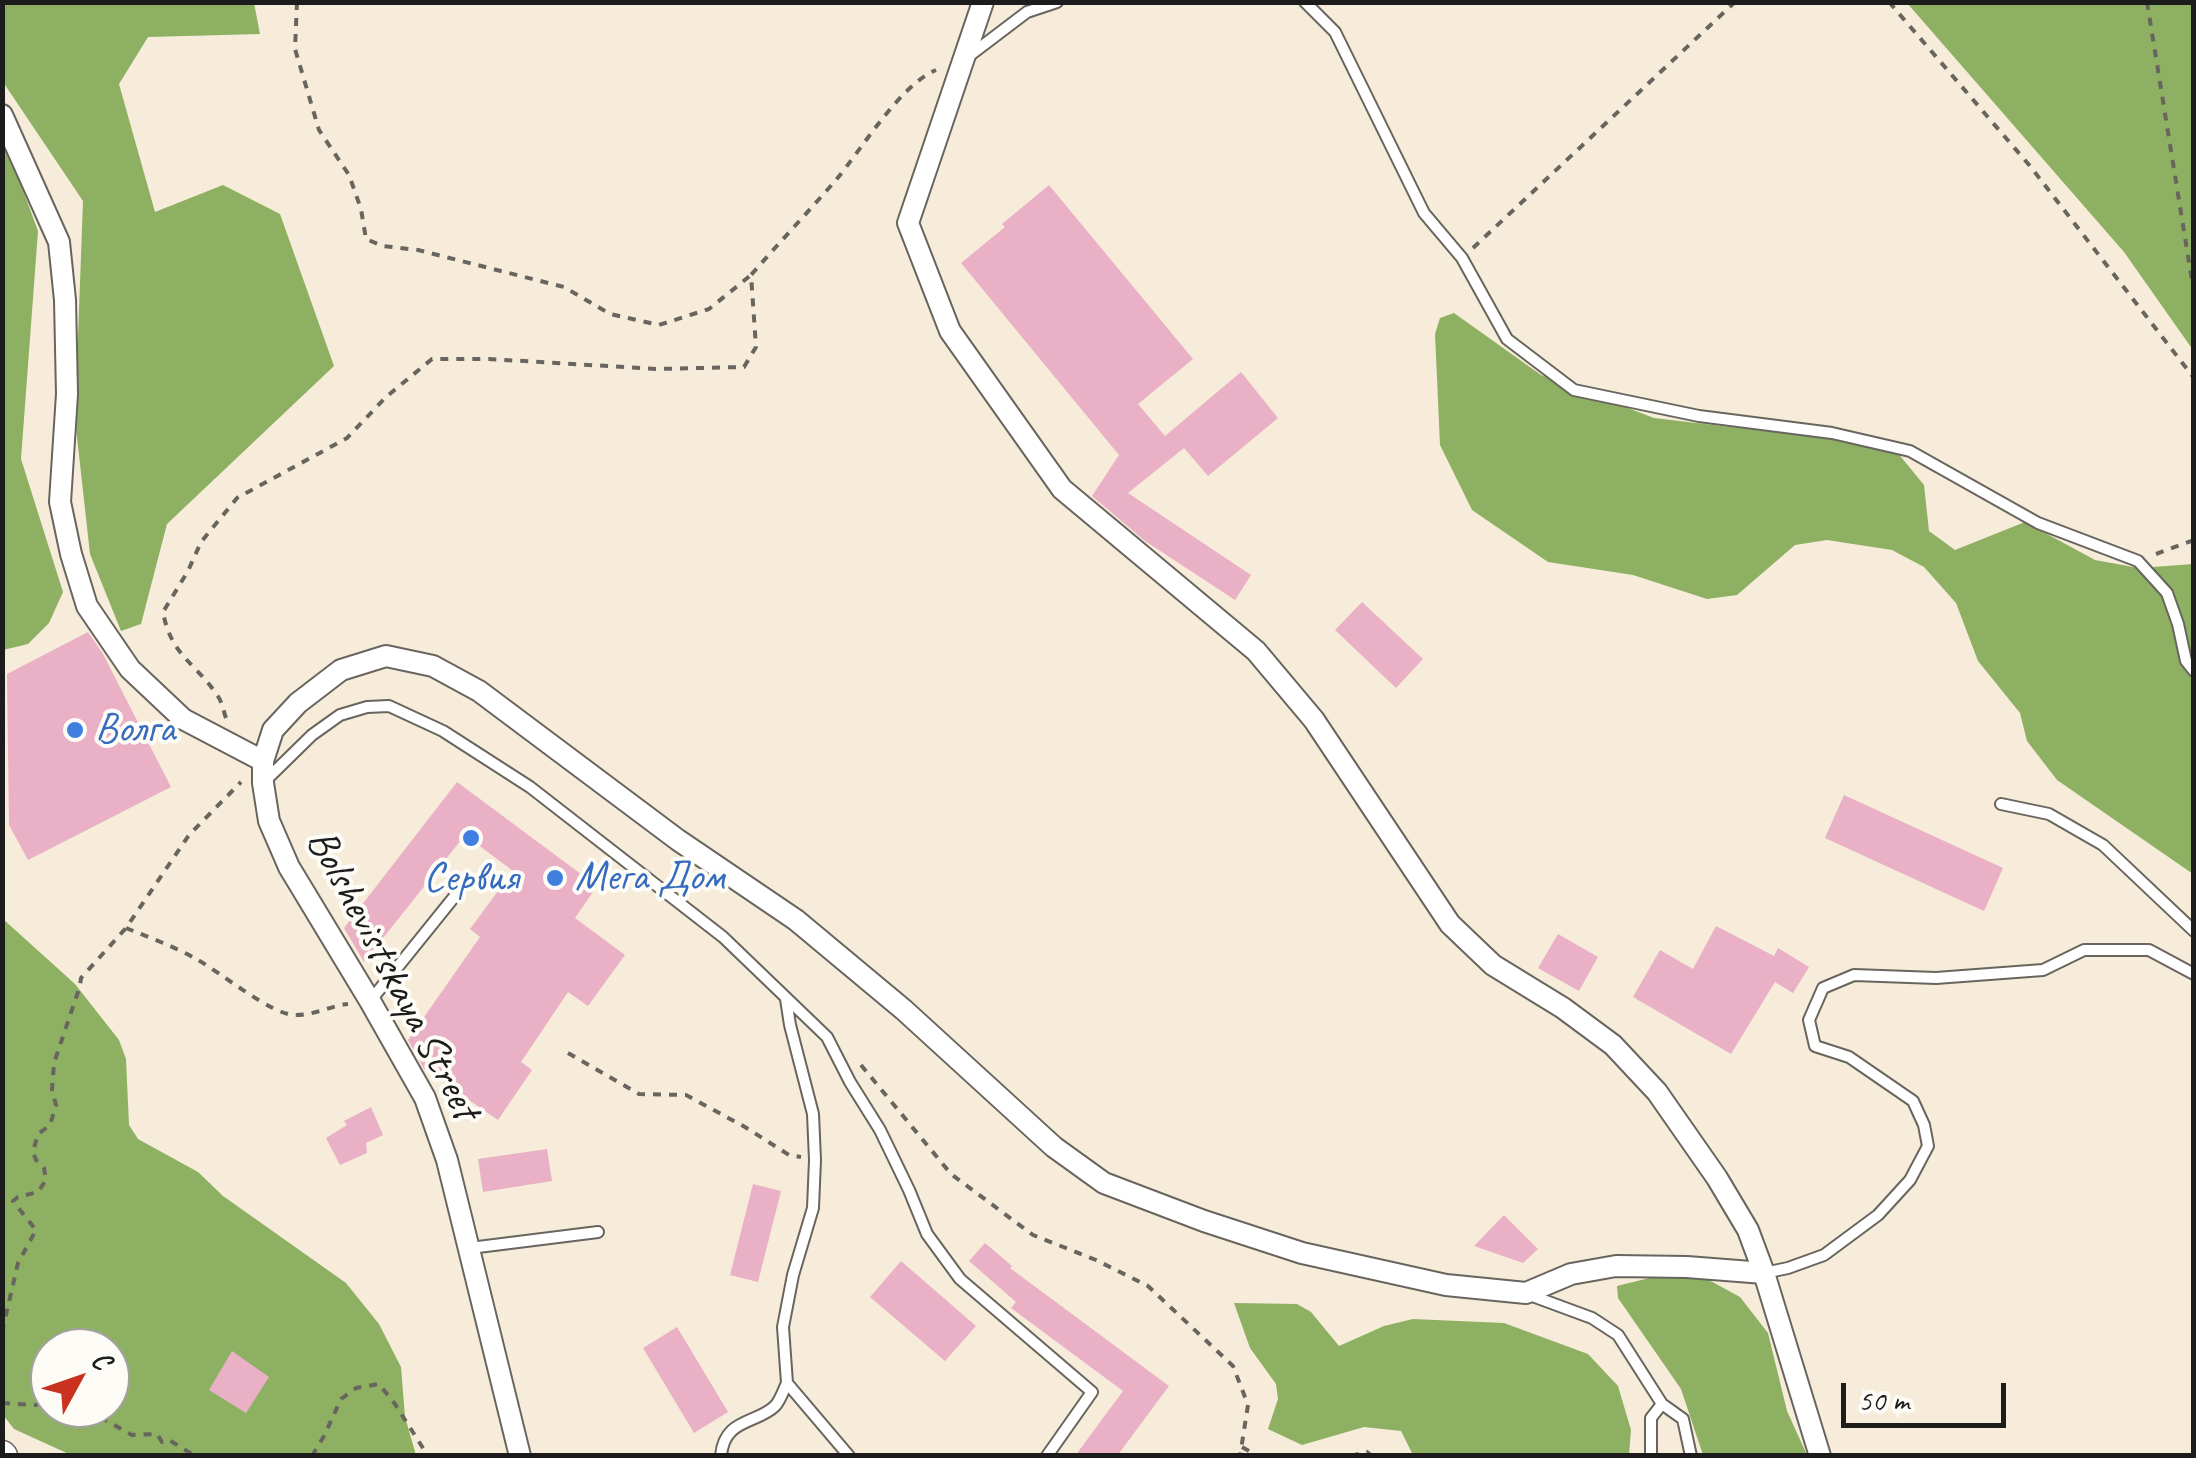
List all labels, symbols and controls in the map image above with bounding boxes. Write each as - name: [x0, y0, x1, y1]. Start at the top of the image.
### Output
- place label: Волга: [95, 705, 175, 755]
- marker: Волга: [64, 719, 86, 741]
- street label: Bolshevistskaya Street: [294, 821, 490, 1129]
- marker: Сервия: [460, 827, 482, 849]
- place label: Мега Дом: [575, 853, 725, 903]
- place label: Сервия: [424, 854, 518, 904]
- marker: Мега Дом: [544, 867, 566, 889]
- north arrow: [30, 1328, 130, 1428]
- text: С: [84, 1343, 120, 1376]
- scale bar: [1846, 1363, 2011, 1425]
- text: 50 m: [1858, 1381, 1909, 1419]

